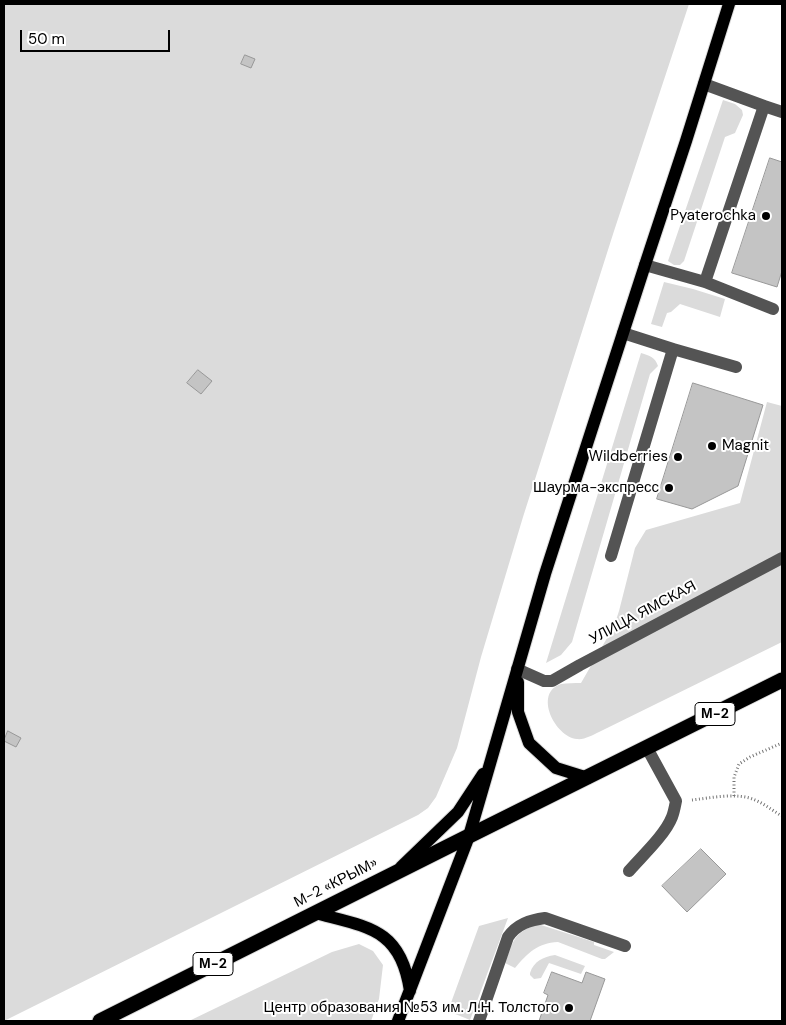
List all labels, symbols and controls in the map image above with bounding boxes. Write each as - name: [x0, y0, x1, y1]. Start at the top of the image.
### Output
- scale bar: [22, 20, 172, 52]
- text: 50 m: [28, 29, 65, 49]
- place label: Pyaterochka: [670, 207, 756, 225]
- marker: Pyaterochka: [760, 210, 772, 222]
- place label: Magnit: [722, 437, 769, 455]
- marker: Magnit: [706, 440, 718, 452]
- place label: Wildberries: [588, 448, 668, 466]
- marker: Wildberries: [672, 451, 684, 463]
- place label: Шаурма-экспресс: [533, 479, 659, 497]
- marker: Шаурма-экспресс: [663, 482, 675, 494]
- street label: УЛИЦА ЯМСКАЯ: [586, 577, 700, 649]
- road number: М-2: [695, 702, 735, 726]
- street label: М-2 «КРЫМ»: [291, 854, 381, 912]
- road number: М-2: [193, 952, 233, 976]
- place label: Центр образования №53 им. Л.Н. Толстого: [264, 999, 559, 1017]
- marker: Центр образования №53 им. Л.Н. Толстого: [563, 1002, 575, 1014]

